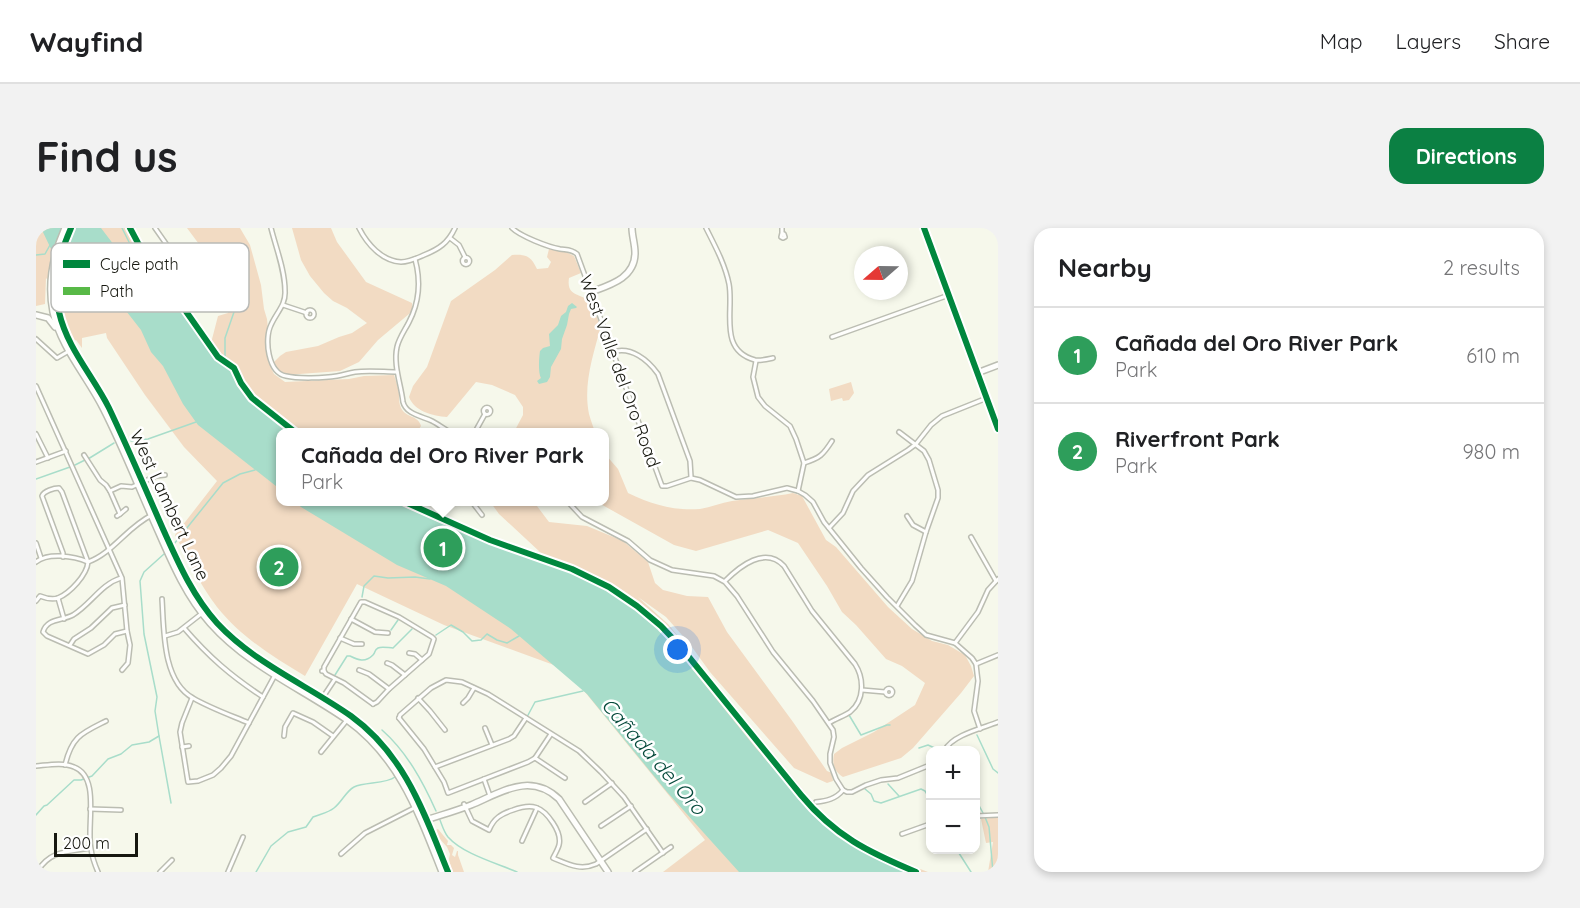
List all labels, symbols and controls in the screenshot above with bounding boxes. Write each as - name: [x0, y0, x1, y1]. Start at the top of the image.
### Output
- text: Wayfind: [30, 24, 143, 59]
- text: Map: [1320, 28, 1363, 54]
- text: Layers: [1396, 28, 1461, 54]
- text: Share: [1494, 28, 1550, 54]
- button: Directions: [1389, 128, 1544, 184]
- text: Find us: [36, 130, 178, 183]
- legend: [51, 243, 249, 312]
- north arrow: [854, 246, 908, 300]
- text: Nearby: [1058, 251, 1152, 284]
- text: Cycle path: [100, 254, 179, 274]
- text: 2 results: [1443, 255, 1520, 280]
- street label: West Valle del Oro Road: [574, 271, 666, 471]
- text: Path: [100, 281, 134, 301]
- text: Cañada del Oro River Park: [1115, 329, 1398, 357]
- text: 1: [1074, 343, 1081, 368]
- text: 610 m: [1466, 343, 1520, 368]
- text: Park: [1115, 357, 1157, 382]
- text: Riverfront Park: [1115, 425, 1280, 453]
- street label: West Lambert Lane: [125, 426, 215, 584]
- popup: [276, 428, 609, 506]
- text: 2: [1072, 439, 1083, 464]
- text: 980 m: [1462, 439, 1520, 464]
- text: Cañada del Oro River Park: [301, 441, 584, 469]
- text: Park: [1115, 453, 1157, 478]
- text: Park: [301, 469, 343, 494]
- pin: 1: [424, 526, 462, 570]
- pin: 2: [260, 544, 298, 590]
- your location: [663, 635, 692, 664]
- water label: Cañada del Oro: [596, 692, 712, 820]
- map controls: [926, 746, 980, 854]
- button: +: [926, 746, 980, 800]
- button: −: [926, 800, 980, 854]
- scale bar: [54, 830, 138, 858]
- text: 200 m: [63, 833, 110, 853]

